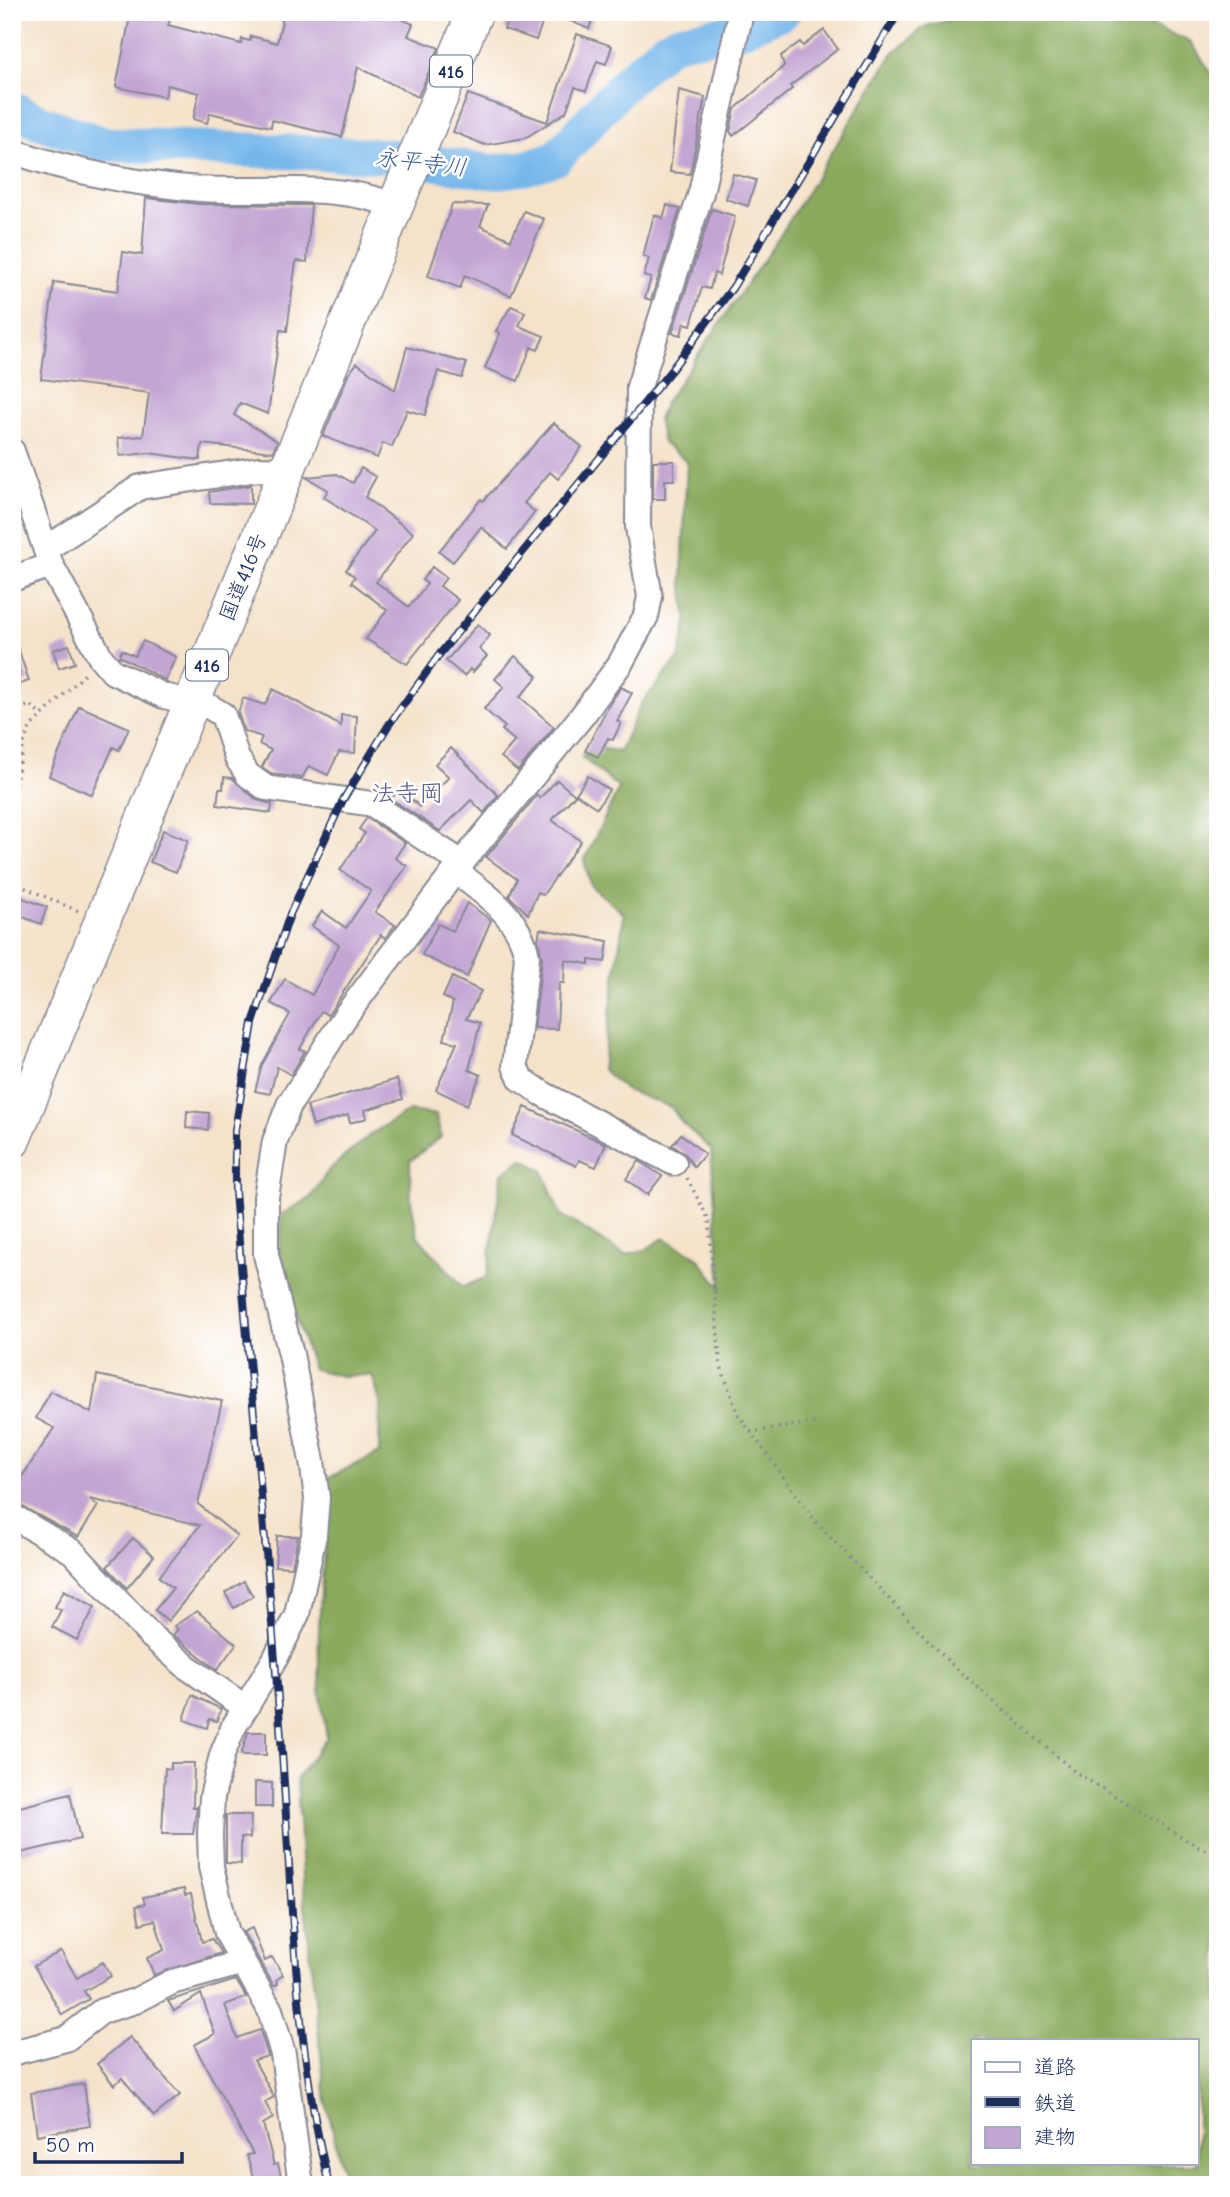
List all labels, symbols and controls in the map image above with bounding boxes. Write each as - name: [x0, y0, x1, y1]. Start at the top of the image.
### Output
- road number: 416: [430, 55, 472, 86]
- water label: 永平寺川: [374, 143, 468, 182]
- street label: 国道416号: [214, 529, 272, 625]
- road number: 416: [186, 650, 228, 680]
- district label: 法寺岡: [371, 779, 443, 807]
- legend: [971, 2039, 1198, 2166]
- text: 道路: [1034, 2055, 1076, 2079]
- text: 鉄道: [1034, 2091, 1076, 2115]
- scale bar: [35, 2120, 182, 2164]
- text: 建物: [1034, 2125, 1076, 2149]
- text: 50 m: [46, 2133, 95, 2157]

